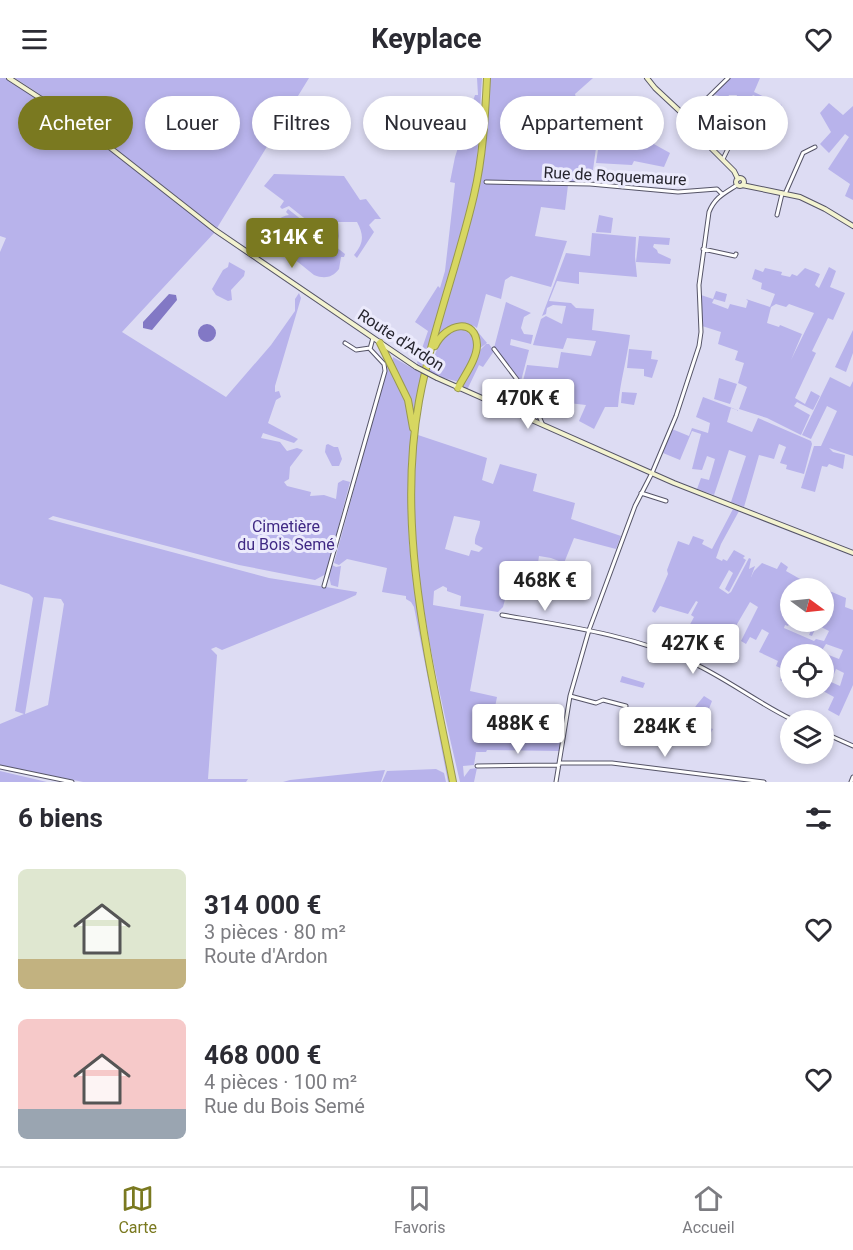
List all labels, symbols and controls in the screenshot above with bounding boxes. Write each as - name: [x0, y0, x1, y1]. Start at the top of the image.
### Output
- icon: menu: [18, 23, 51, 56]
- text: Keyplace: [371, 23, 482, 55]
- icon: heart: [802, 23, 835, 56]
- chip: Acheter: [18, 96, 133, 150]
- chip: Louer: [145, 96, 240, 150]
- chip: Filtres: [252, 96, 351, 150]
- chip: Nouveau: [363, 96, 488, 150]
- chip: Appartement: [500, 96, 664, 150]
- chip: Maison: [676, 96, 788, 150]
- street label: Rue de Roquemaure: [543, 163, 687, 189]
- pin: 314K €: [243, 218, 341, 269]
- text: 314K €: [260, 225, 324, 249]
- street label: Route d'Ardon: [354, 305, 448, 375]
- pin: 470K €: [479, 379, 577, 430]
- text: 470K €: [496, 386, 560, 410]
- park label: Cimetière du Bois Semé: [237, 517, 335, 554]
- pin: 468K €: [496, 561, 594, 612]
- text: 468K €: [513, 568, 577, 592]
- north arrow: [780, 578, 834, 632]
- map controls: [780, 578, 834, 764]
- pin: 427K €: [644, 624, 742, 675]
- text: 427K €: [661, 631, 725, 655]
- button: locate: [780, 644, 834, 698]
- pin: 488K €: [469, 704, 567, 755]
- pin: 284K €: [616, 707, 714, 758]
- button: layers: [780, 710, 834, 764]
- text: 488K €: [486, 711, 550, 735]
- text: 284K €: [633, 714, 697, 738]
- icon: filters: [802, 802, 835, 835]
- text: 6 biens: [18, 803, 103, 833]
- text: 314 000 €: [204, 890, 321, 920]
- icon: home: [66, 893, 138, 965]
- icon: heart: [802, 913, 835, 946]
- text: 3 pièces · 80 m²: [204, 920, 346, 944]
- text: Route d'Ardon: [204, 944, 328, 968]
- text: 468 000 €: [204, 1040, 321, 1070]
- icon: home: [66, 1043, 138, 1115]
- icon: heart: [802, 1063, 835, 1096]
- text: 4 pièces · 100 m²: [204, 1070, 357, 1094]
- text: Rue du Bois Semé: [204, 1094, 365, 1118]
- tab: Carte: [118, 1182, 157, 1237]
- tab: Favoris: [394, 1182, 445, 1237]
- tab: Accueil: [682, 1182, 735, 1237]

